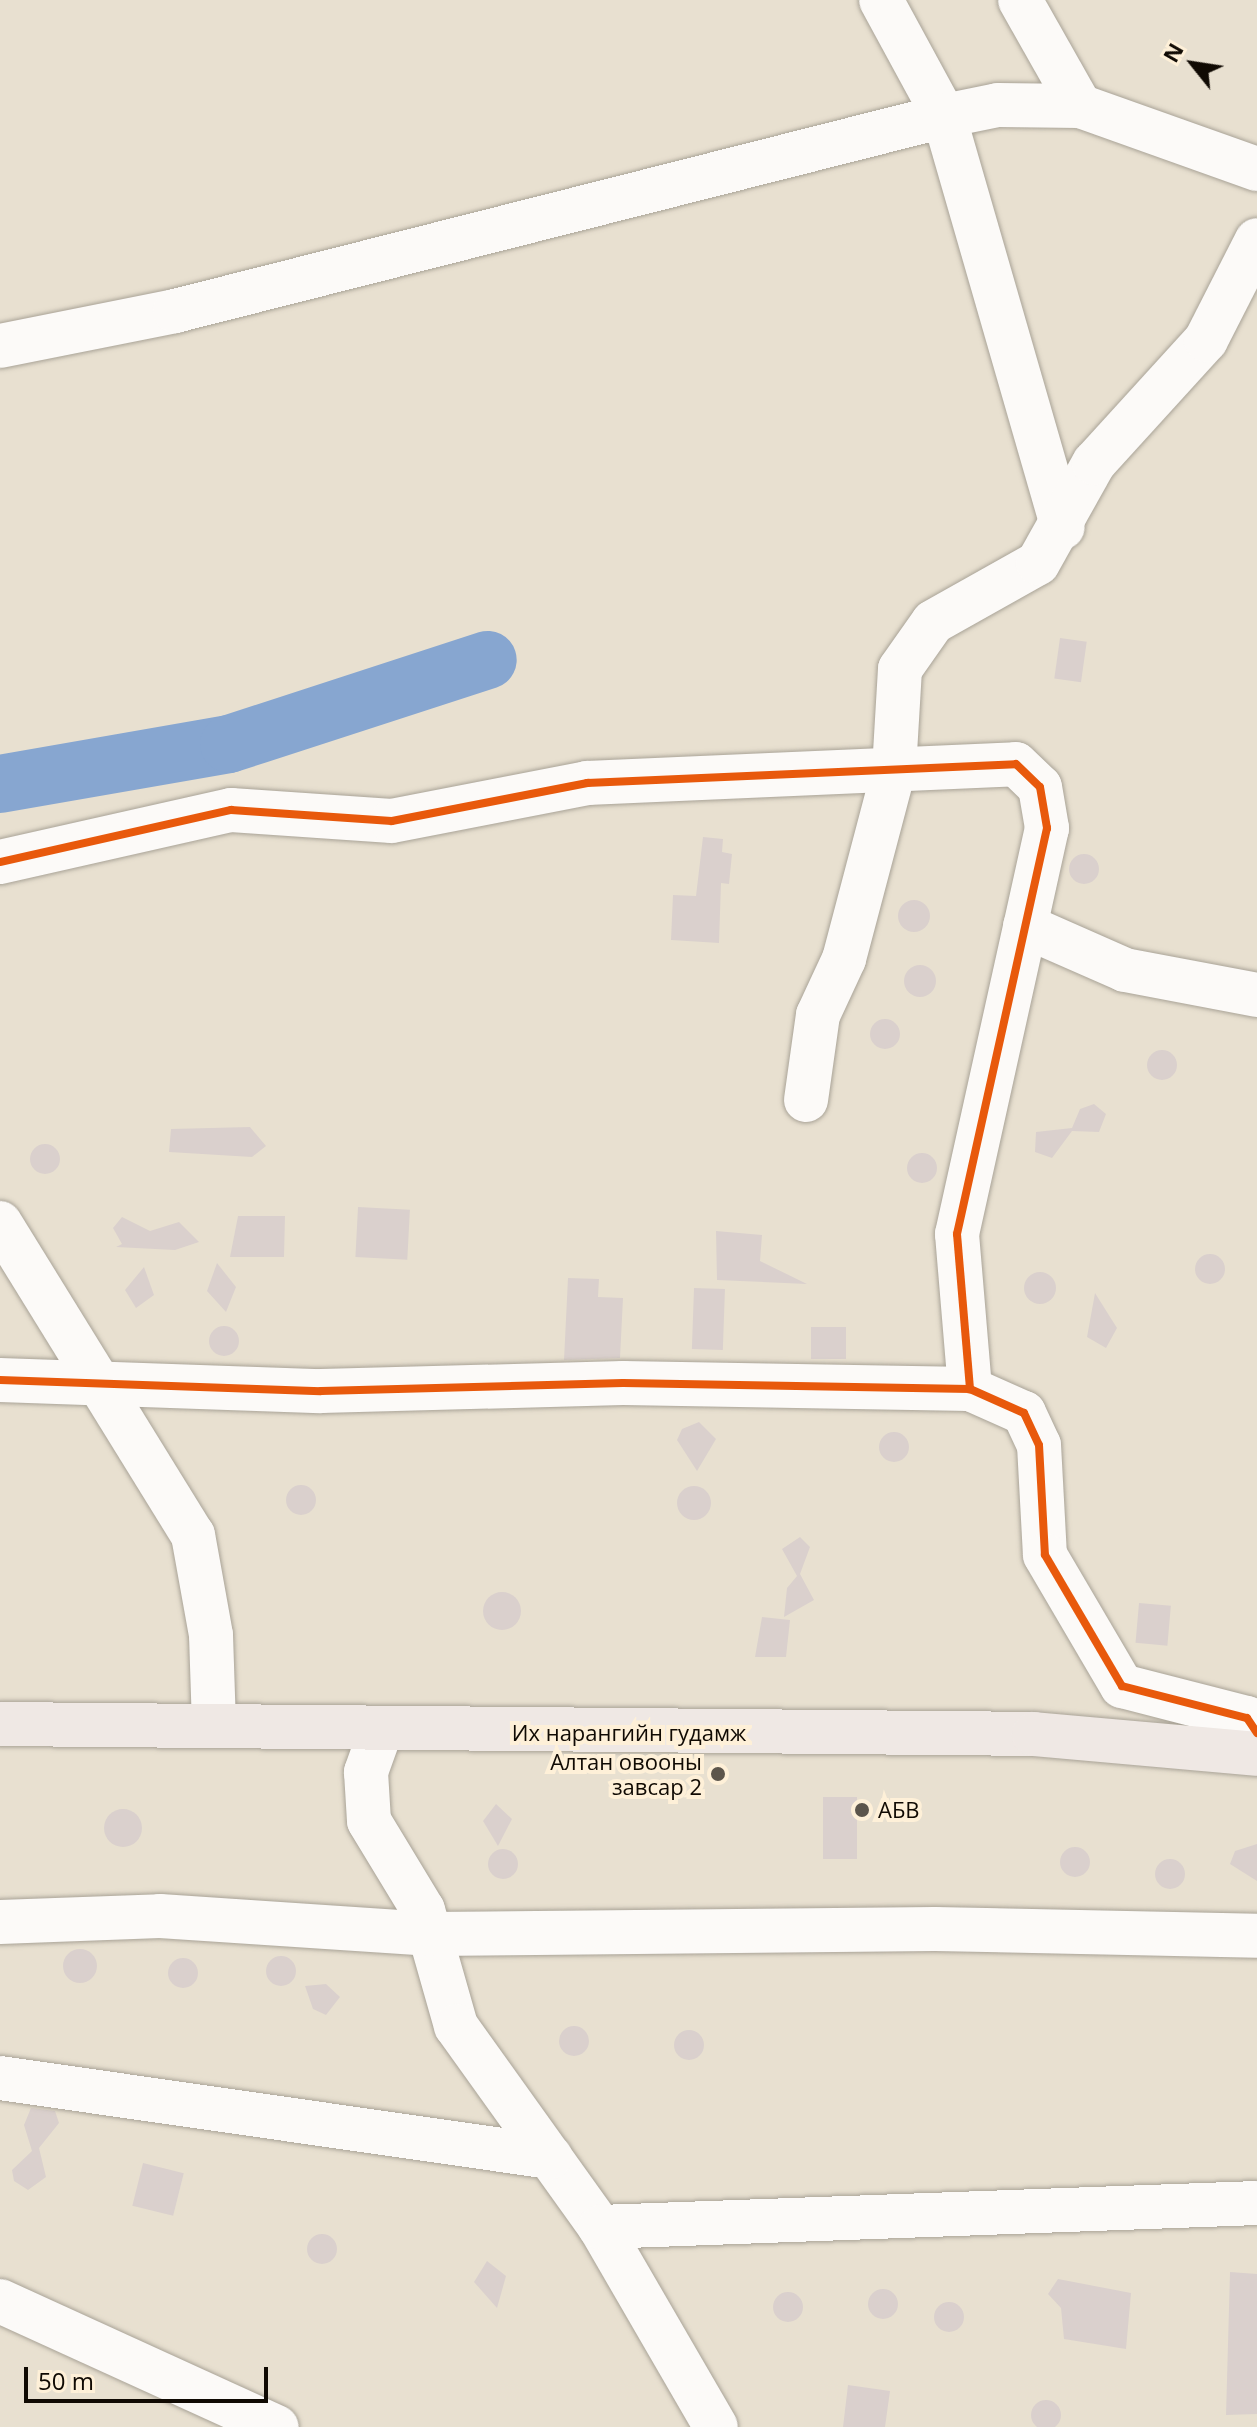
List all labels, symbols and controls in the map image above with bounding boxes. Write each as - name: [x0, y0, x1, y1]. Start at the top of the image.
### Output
- north arrow: [1153, 24, 1233, 104]
- text: N: [1155, 37, 1190, 67]
- street label: Их нарангийн гудамж: [512, 1720, 746, 1746]
- place label: Алтан овооны завсар 2: [550, 1748, 702, 1800]
- marker: Алтан овооны завсар 2: [709, 1765, 727, 1783]
- place label: АБВ: [878, 1797, 920, 1823]
- marker: АБВ: [853, 1801, 871, 1819]
- scale bar: [28, 2351, 272, 2401]
- text: 50 m: [38, 2364, 94, 2397]

